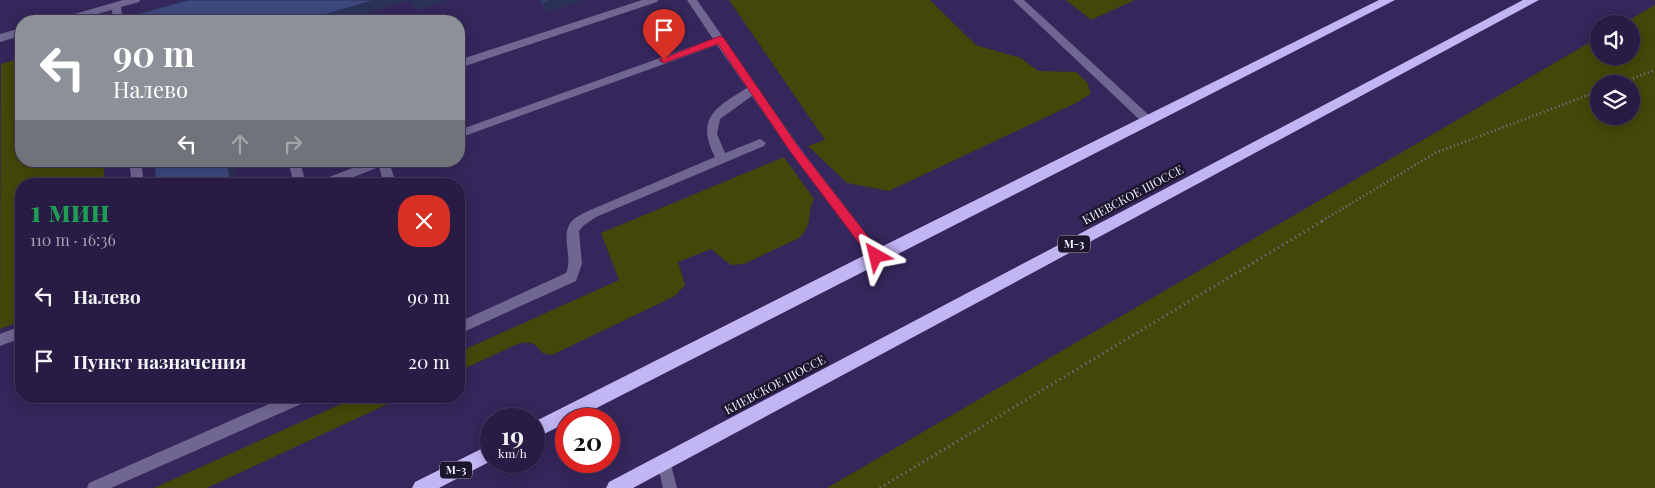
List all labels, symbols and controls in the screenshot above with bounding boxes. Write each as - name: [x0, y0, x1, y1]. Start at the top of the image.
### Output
- pin: [643, 9, 685, 60]
- map controls: [1590, 15, 1640, 125]
- button: sound: [1590, 15, 1640, 65]
- icon: arrive: [650, 16, 678, 44]
- text: 90 m: [113, 29, 195, 76]
- icon: left: [30, 35, 95, 100]
- text: Налево: [113, 74, 188, 104]
- button: layers: [1590, 75, 1640, 125]
- icon: left: [173, 130, 201, 158]
- icon: ahead: [226, 130, 254, 158]
- icon: right: [279, 130, 307, 158]
- street label: КИЕВСКОЕ ШОССЕ: [1079, 161, 1186, 228]
- text: 1 мин: [30, 190, 110, 230]
- button: close: [398, 195, 450, 247]
- text: 110 m · 16:36: [30, 229, 116, 250]
- position arrow: [849, 229, 901, 281]
- road number: М-3: [1058, 235, 1090, 252]
- icon: left: [30, 282, 58, 310]
- text: Налево: [73, 283, 141, 309]
- text: 90 m: [407, 283, 450, 309]
- icon: arrive: [30, 347, 58, 375]
- text: Пункт назначения: [73, 348, 246, 374]
- text: 20 m: [408, 348, 450, 374]
- street label: КИЕВСКОЕ ШОССЕ: [721, 351, 828, 418]
- speed limit sign: 20: [555, 408, 620, 473]
- text: 19: [501, 418, 524, 451]
- text: km/h: [498, 445, 527, 461]
- road number: М-3: [440, 462, 472, 478]

